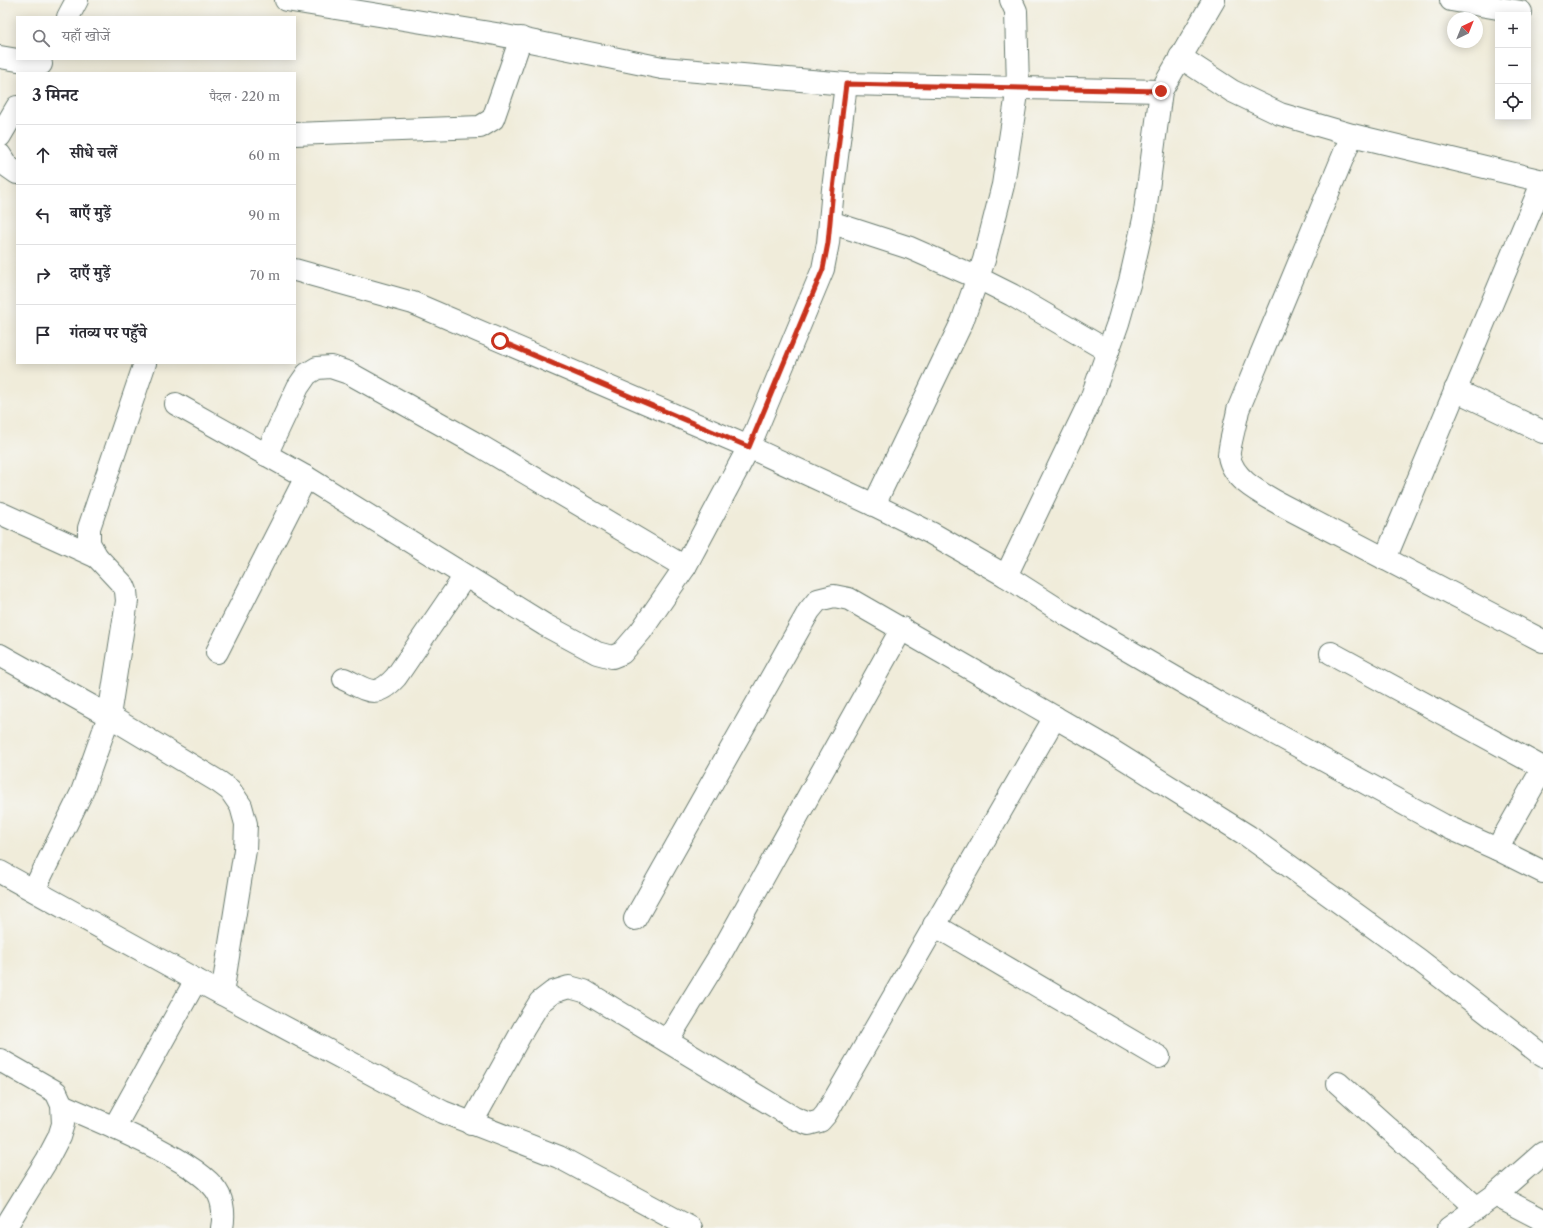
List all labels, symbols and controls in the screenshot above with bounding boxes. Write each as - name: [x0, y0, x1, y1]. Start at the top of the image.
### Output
- north arrow: [1447, 12, 1483, 48]
- map controls: [1495, 12, 1531, 120]
- button: +: [1495, 12, 1531, 48]
- search box: [16, 16, 296, 60]
- text: यहाँ खोजें: [62, 26, 110, 45]
- icon: search: [30, 27, 52, 49]
- button: −: [1495, 48, 1531, 84]
- route end: [1152, 82, 1170, 100]
- button: locate: [1495, 84, 1531, 120]
- text: 3 मिनट: [32, 85, 78, 105]
- text: पैदल · 220 m: [209, 88, 280, 104]
- text: सीधे चलें: [70, 143, 117, 162]
- icon: ahead: [32, 144, 54, 166]
- text: 60 m: [249, 147, 280, 163]
- text: बाएँ मुड़ें: [70, 203, 111, 222]
- icon: left: [32, 204, 54, 226]
- text: 90 m: [249, 207, 280, 223]
- text: दाएँ मुड़ें: [70, 263, 110, 282]
- icon: right: [32, 264, 54, 286]
- text: 70 m: [250, 267, 280, 283]
- text: गंतव्य पर पहुँचे: [70, 323, 147, 342]
- icon: arrive: [32, 324, 54, 346]
- route start: [491, 332, 509, 350]

